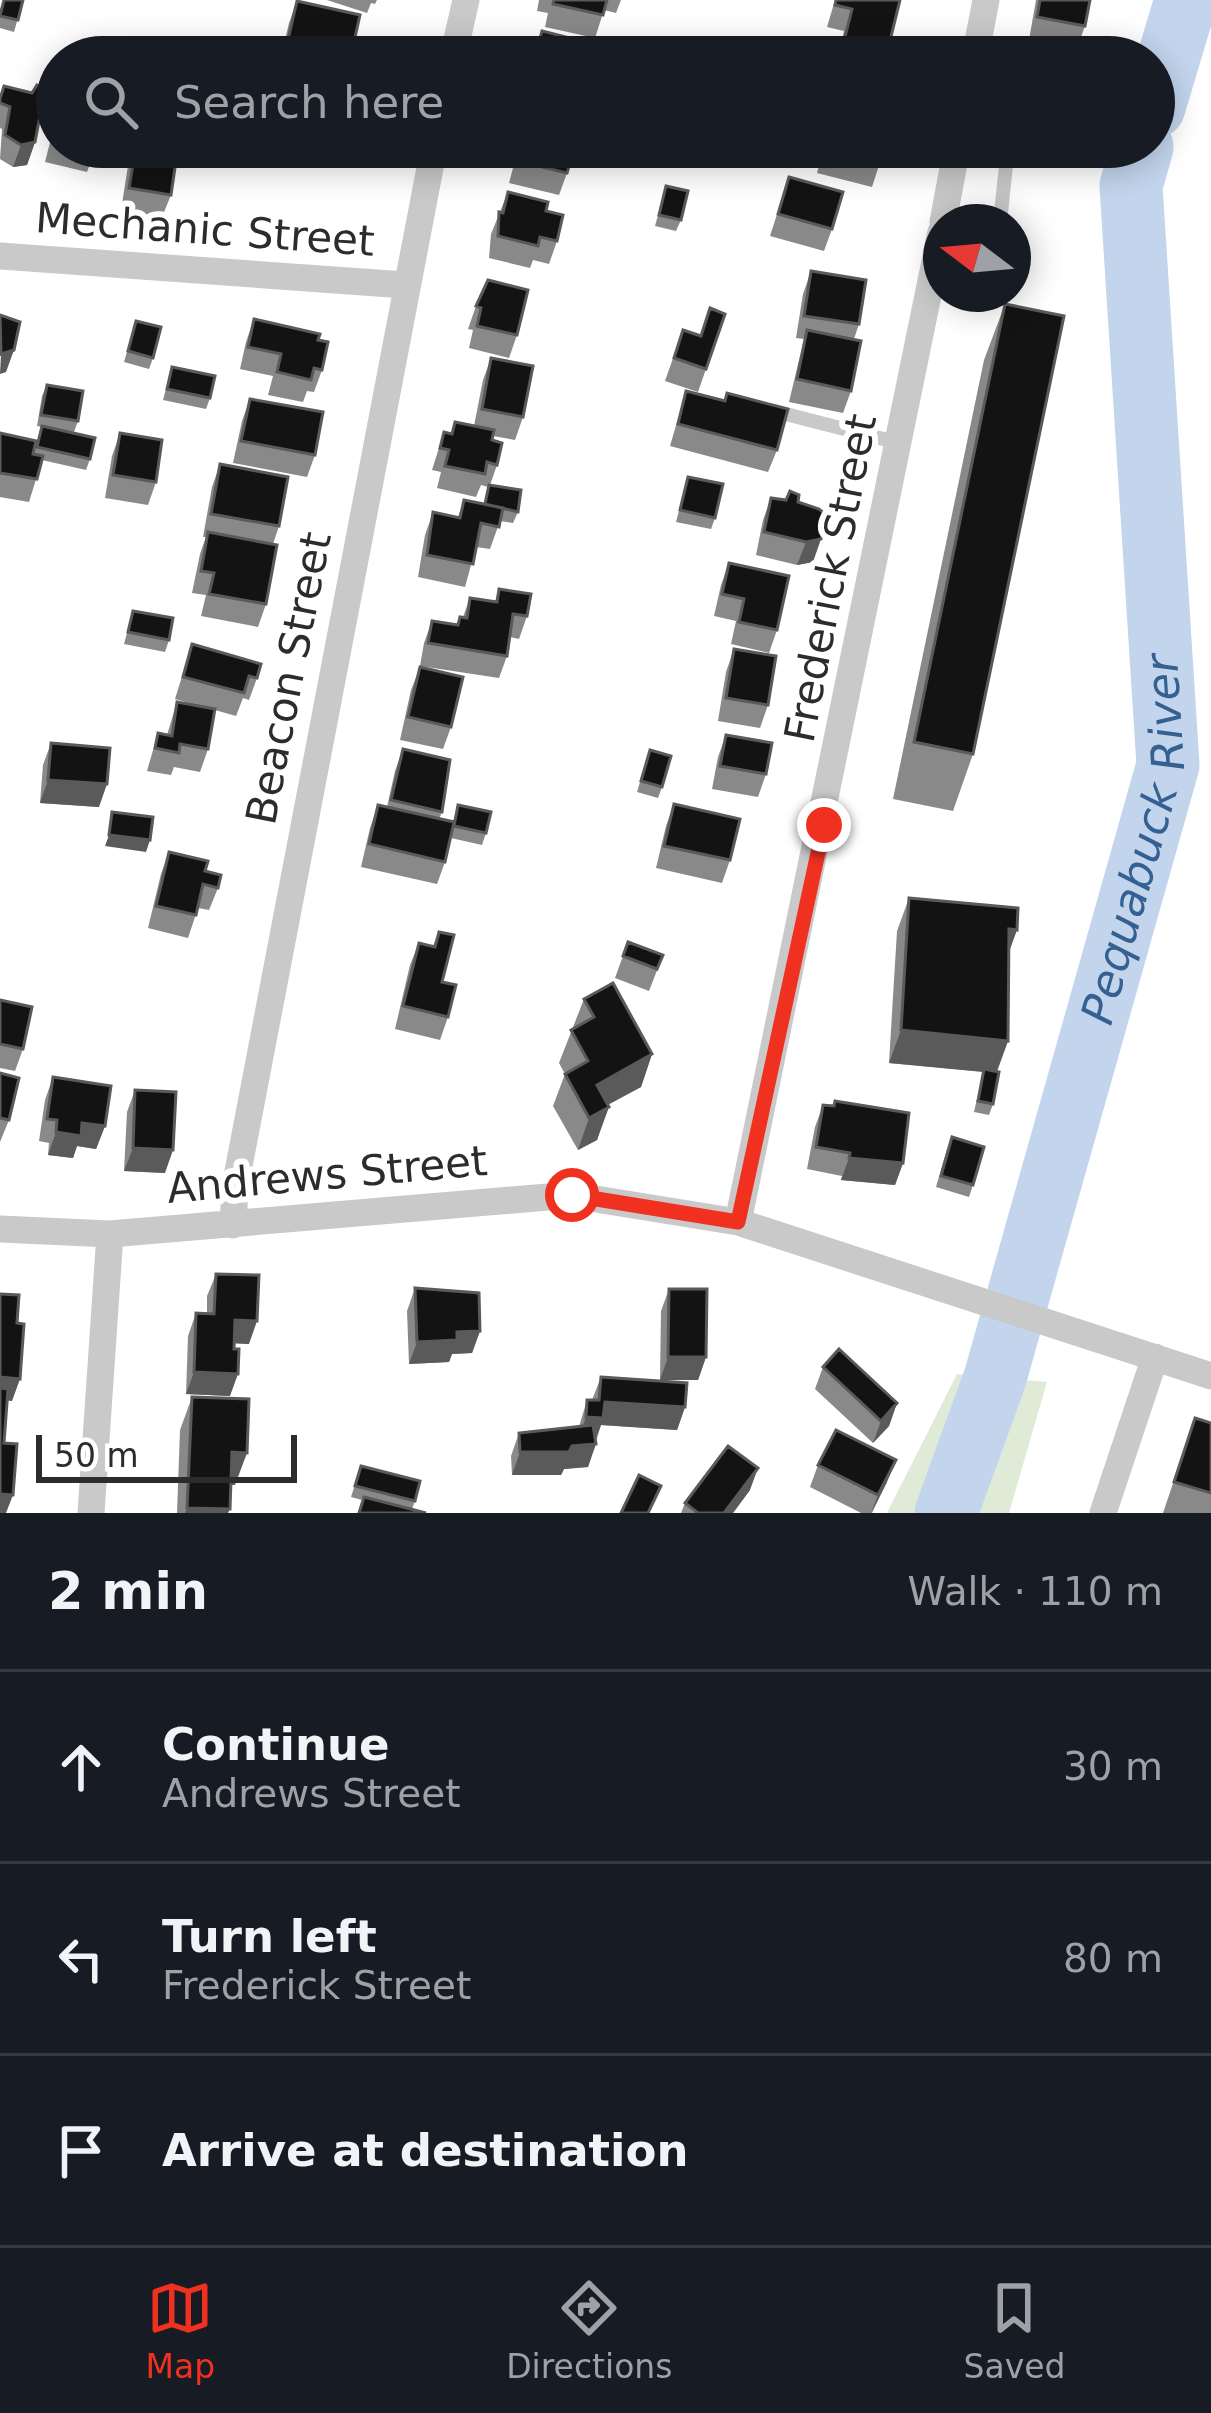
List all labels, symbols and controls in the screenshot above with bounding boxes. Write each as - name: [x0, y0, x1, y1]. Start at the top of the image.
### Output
- search box: [36, 36, 1175, 168]
- icon: search: [78, 69, 144, 135]
- text: Search here: [174, 76, 444, 129]
- street label: Mechanic Street: [34, 193, 376, 266]
- north arrow: [923, 204, 1031, 312]
- street label: Frederick Street: [775, 410, 886, 746]
- street label: Beacon Street: [236, 528, 341, 828]
- water label: Pequabuck River: [1070, 650, 1195, 1030]
- route end: [797, 798, 851, 852]
- street label: Andrews Street: [165, 1136, 489, 1213]
- route start: [545, 1168, 599, 1222]
- scale bar: [36, 1429, 297, 1482]
- text: 50 m: [54, 1436, 139, 1475]
- text: 2 min: [48, 1562, 208, 1621]
- text: Walk · 110 m: [908, 1569, 1163, 1614]
- text: Continue: [162, 1718, 390, 1771]
- icon: ahead: [48, 1734, 114, 1800]
- text: 30 m: [1063, 1744, 1163, 1789]
- text: Andrews Street: [162, 1771, 460, 1816]
- text: Turn left: [162, 1910, 377, 1963]
- icon: left: [48, 1926, 114, 1992]
- text: 80 m: [1063, 1936, 1163, 1981]
- text: Frederick Street: [162, 1963, 471, 2008]
- icon: arrive: [48, 2118, 114, 2184]
- text: Arrive at destination: [162, 2124, 688, 2177]
- tab: Map: [146, 2275, 215, 2386]
- tab: Directions: [506, 2275, 672, 2386]
- tab: Saved: [964, 2275, 1065, 2386]

